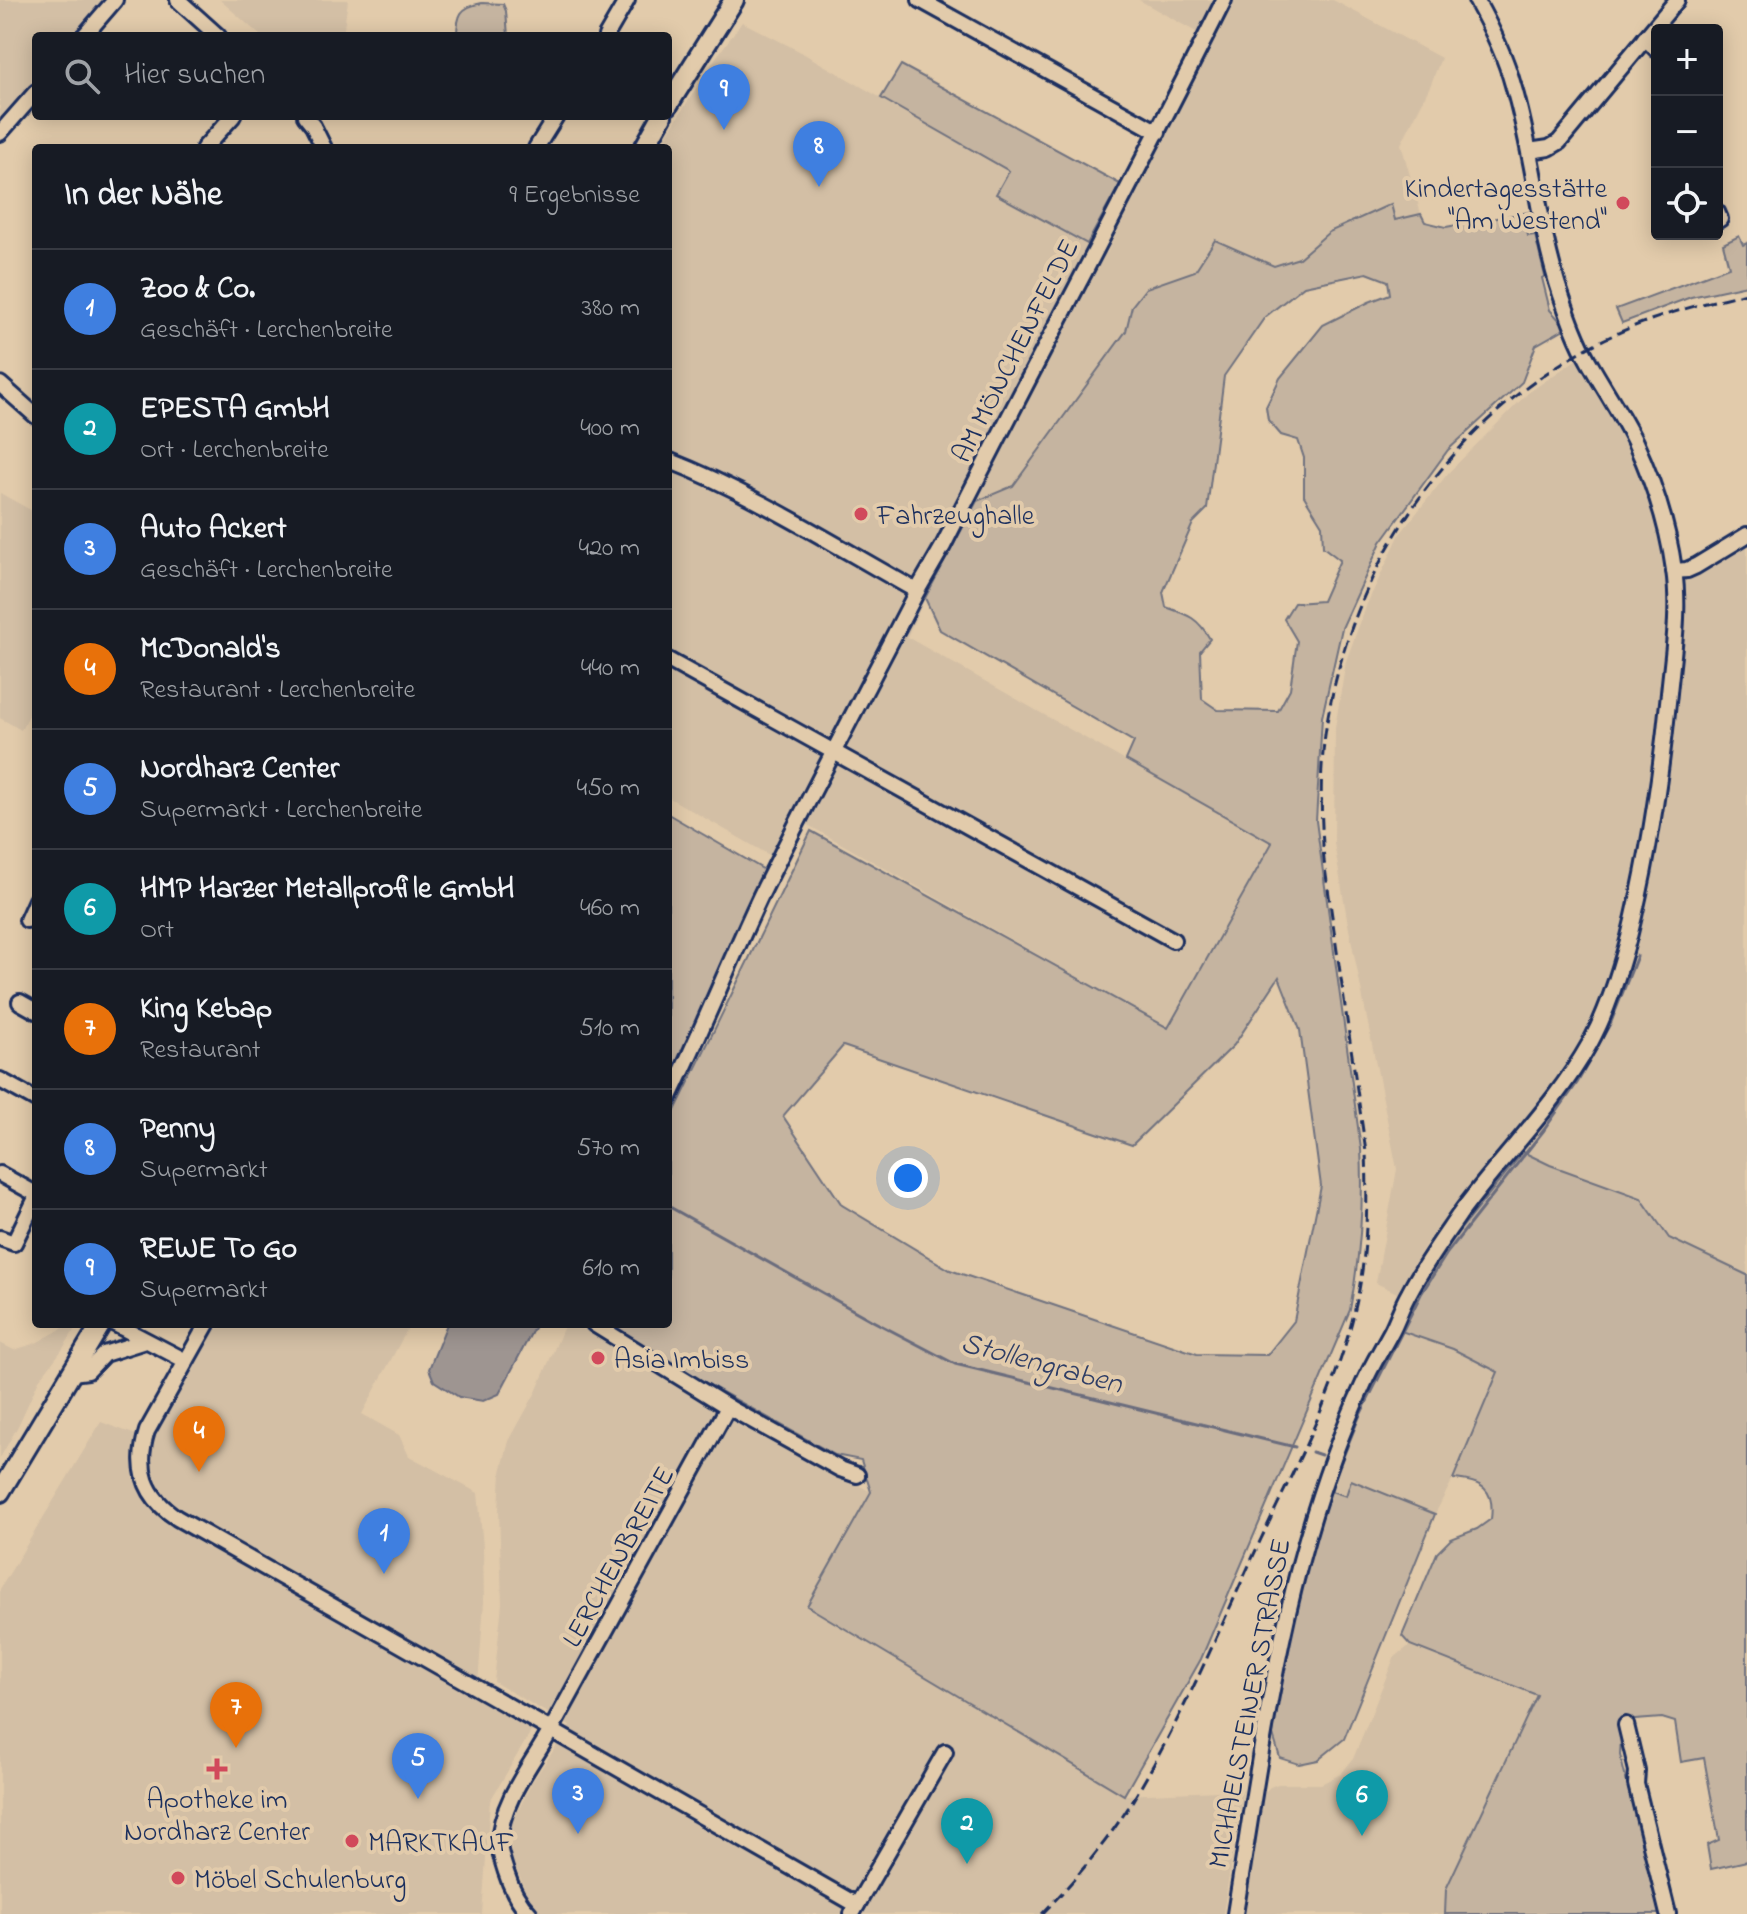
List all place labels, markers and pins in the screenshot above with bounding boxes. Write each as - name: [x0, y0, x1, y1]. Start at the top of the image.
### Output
- pin: 9: [698, 64, 750, 130]
- pin: 8: [793, 121, 845, 187]
- place label: Kindertagesstätte "Am Westend": [1405, 170, 1607, 243]
- marker: Kindertagesstätte "Am Westend": [1614, 194, 1632, 212]
- place label: Fahrzeughalle: [876, 497, 1035, 538]
- marker: Fahrzeughalle: [852, 505, 870, 523]
- place label: Asia Imbiss: [614, 1341, 749, 1382]
- marker: Asia Imbiss: [589, 1349, 607, 1367]
- pin: 4: [173, 1406, 225, 1472]
- pin: 1: [358, 1508, 410, 1574]
- pin: 7: [210, 1682, 262, 1748]
- pin: 5: [392, 1733, 444, 1799]
- marker: Apotheke im Nordharz Center: [208, 1760, 226, 1778]
- pin: 3: [552, 1768, 604, 1834]
- pin: 6: [1336, 1770, 1388, 1836]
- place label: Apotheke im Nordharz Center: [124, 1781, 310, 1854]
- pin: 2: [941, 1798, 993, 1864]
- place label: MARKTKAUF: [368, 1824, 514, 1865]
- marker: MARKTKAUF: [343, 1832, 361, 1850]
- place label: Möbel Schulenburg: [194, 1861, 406, 1902]
- marker: Möbel Schulenburg: [169, 1869, 187, 1887]

